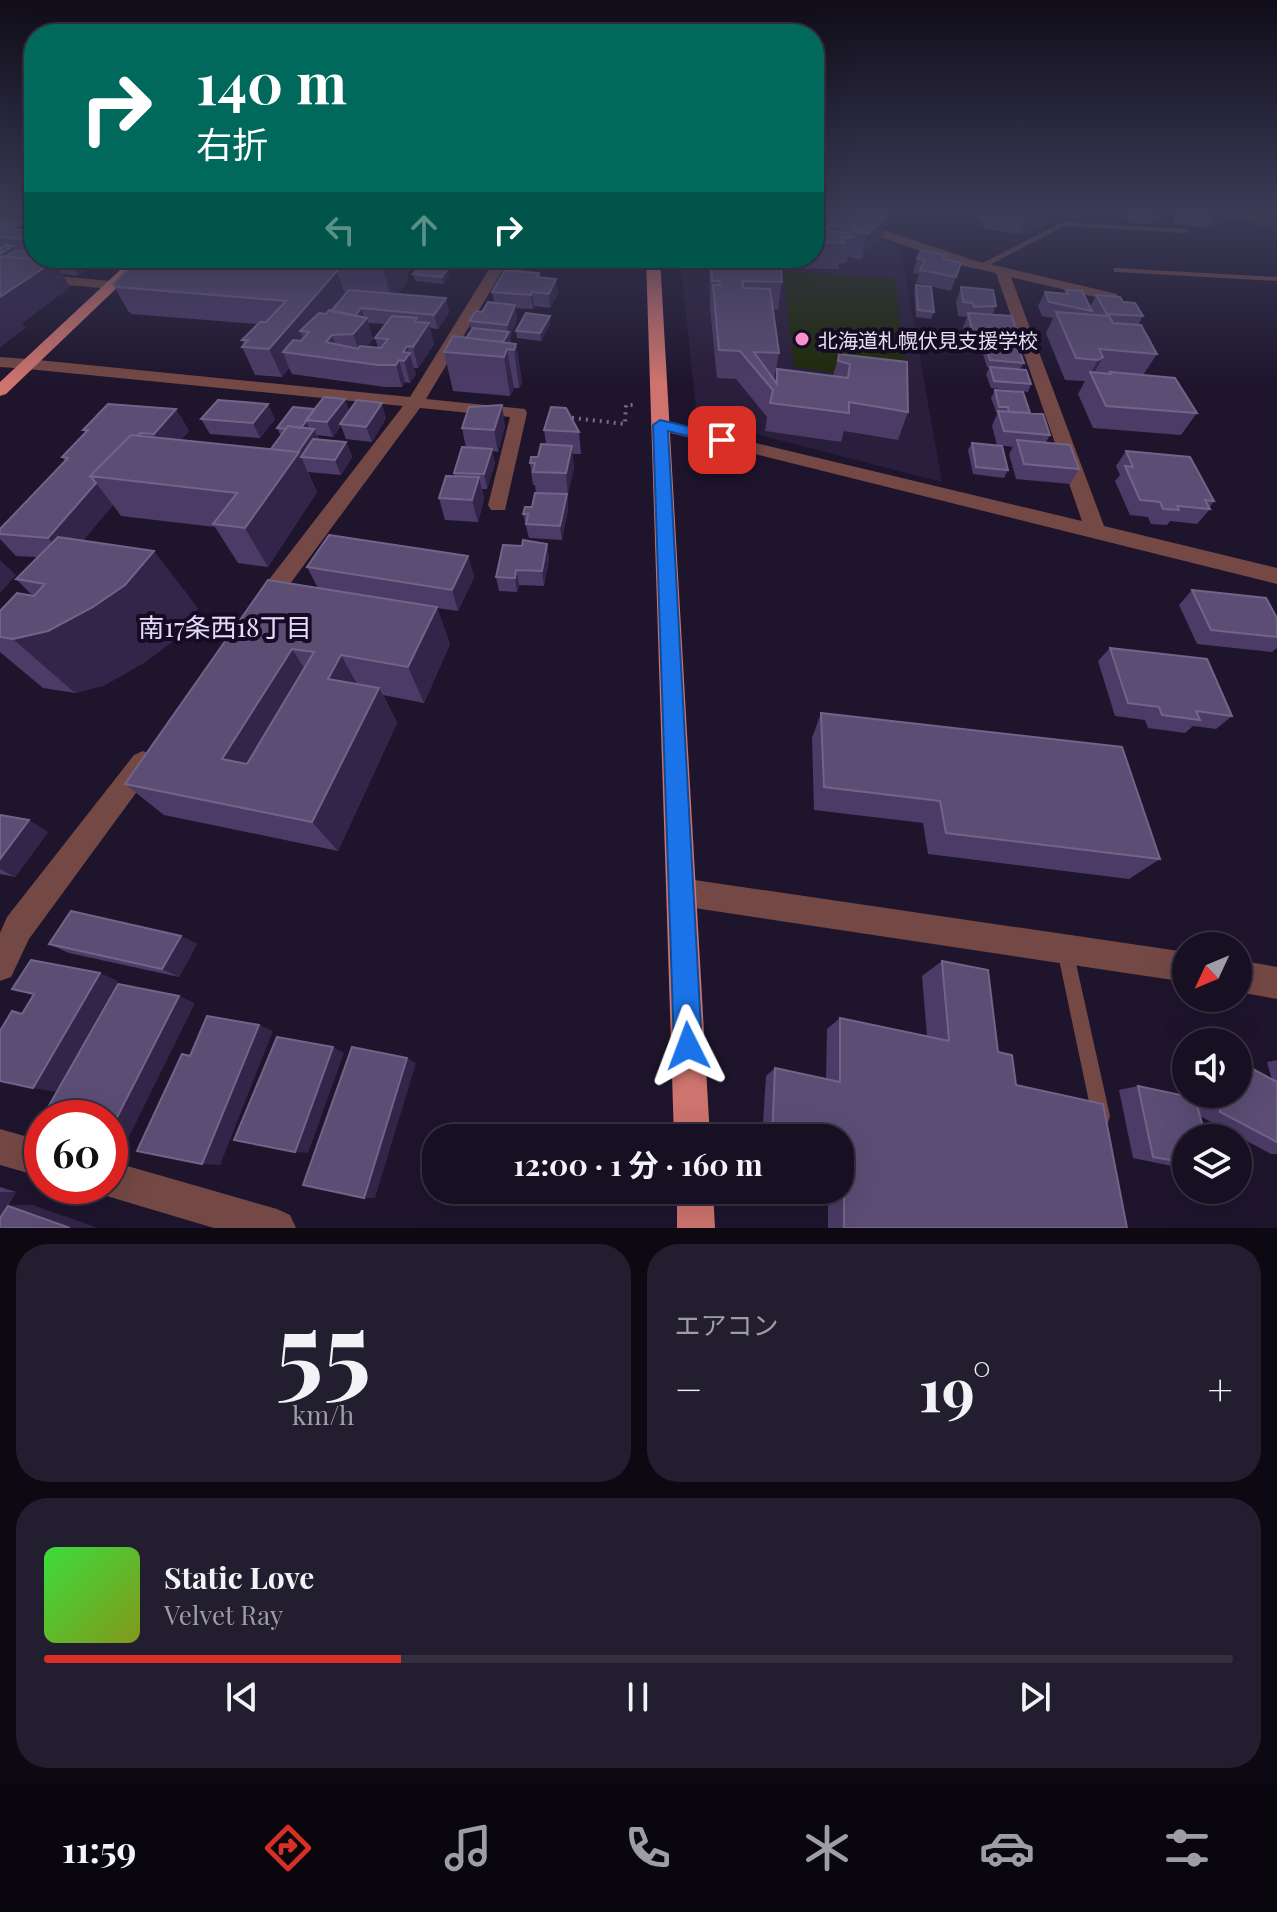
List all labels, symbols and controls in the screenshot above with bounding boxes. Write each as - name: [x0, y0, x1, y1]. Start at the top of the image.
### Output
- text: 140 m: [196, 44, 347, 119]
- icon: right: [64, 56, 168, 160]
- text: 右折: [196, 119, 268, 167]
- icon: left: [318, 208, 362, 252]
- icon: ahead: [402, 208, 446, 252]
- icon: right: [486, 208, 530, 252]
- place label: 北海道札幌伏見支援学校: [818, 326, 1038, 353]
- marker: 北海道札幌伏見支援学校: [793, 330, 811, 348]
- pin: [688, 406, 756, 474]
- icon: arrive: [700, 418, 744, 462]
- district label: 南17条西18丁目: [138, 609, 312, 644]
- north arrow: [1172, 932, 1252, 1012]
- map controls: [1172, 932, 1252, 1204]
- position arrow: [646, 1004, 730, 1088]
- button: sound: [1172, 1028, 1252, 1108]
- speed limit sign: 60: [24, 1100, 128, 1204]
- button: layers: [1172, 1124, 1252, 1204]
- text: 12:00 · 1 分 · 160 m: [513, 1144, 763, 1184]
- text: 55: [276, 1275, 371, 1414]
- text: エアコン: [675, 1307, 779, 1342]
- text: 19°: [919, 1347, 991, 1427]
- text: −: [675, 1358, 703, 1417]
- text: +: [1207, 1358, 1233, 1417]
- text: km/h: [292, 1397, 354, 1432]
- text: Static Love: [164, 1557, 314, 1597]
- text: Velvet Ray: [164, 1597, 283, 1632]
- icon: previous: [220, 1675, 264, 1719]
- icon: pause: [616, 1675, 660, 1719]
- icon: next: [1013, 1675, 1057, 1719]
- icon: directions: [260, 1820, 316, 1876]
- icon: music: [440, 1820, 496, 1876]
- icon: phone: [620, 1820, 676, 1876]
- icon: climate: [799, 1820, 855, 1876]
- icon: car: [979, 1820, 1035, 1876]
- icon: filters: [1159, 1820, 1215, 1876]
- text: 11:59: [62, 1824, 136, 1872]

